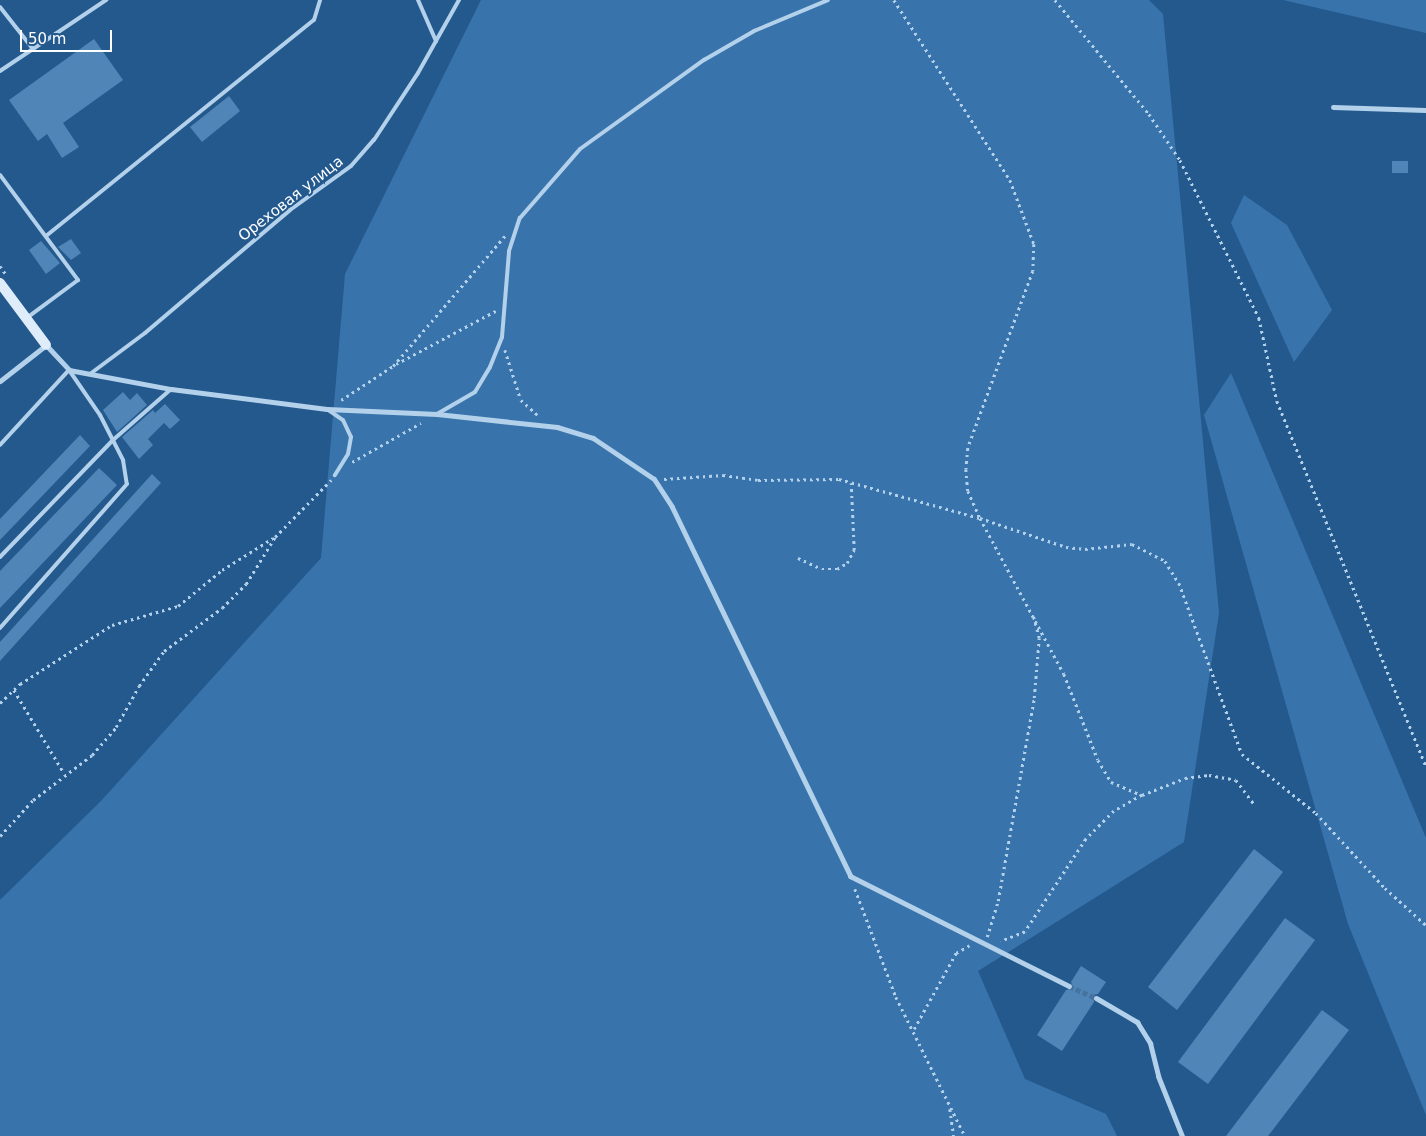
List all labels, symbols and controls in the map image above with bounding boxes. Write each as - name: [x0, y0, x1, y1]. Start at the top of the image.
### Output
- scale bar: [22, 20, 115, 52]
- text: 50 m: [28, 30, 66, 48]
- street label: Ореховая улица: [235, 152, 347, 246]

